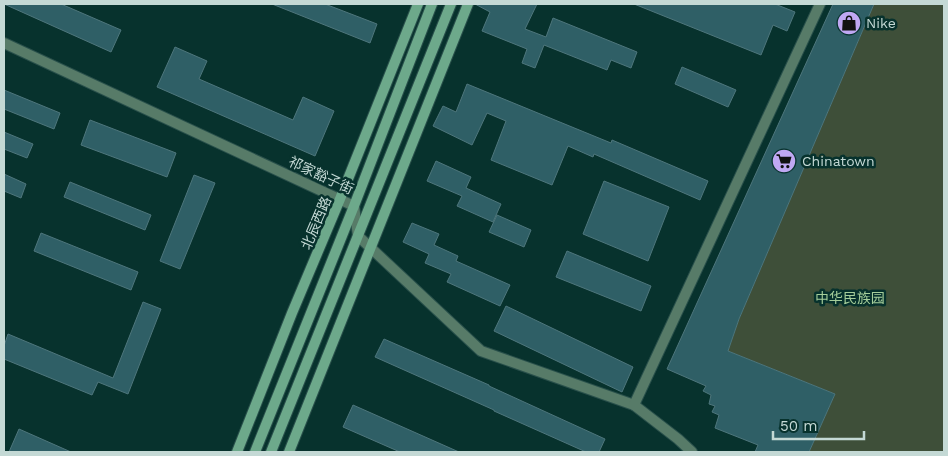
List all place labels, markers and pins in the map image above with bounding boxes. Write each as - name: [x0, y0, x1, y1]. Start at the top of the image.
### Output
- shop icon: Nike: [836, 10, 862, 36]
- place label: Nike: [866, 15, 896, 31]
- supermarket icon: Chinatown: [771, 148, 797, 174]
- place label: Chinatown: [802, 153, 875, 169]

